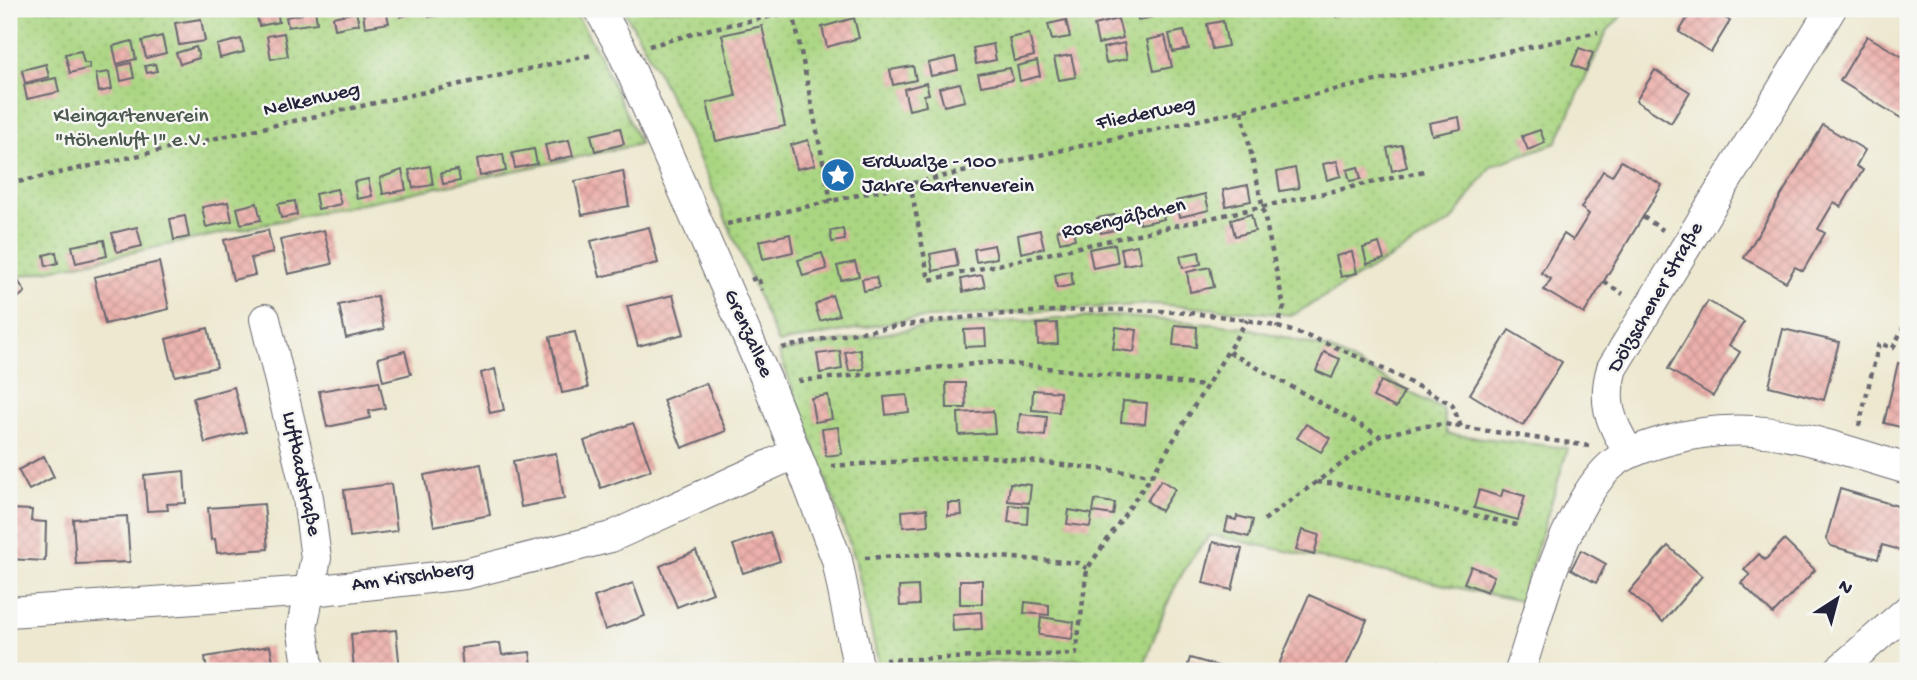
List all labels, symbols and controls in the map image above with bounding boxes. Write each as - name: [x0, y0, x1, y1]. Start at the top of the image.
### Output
- street label: Nelkenweg: [261, 78, 363, 124]
- street label: Fliederweg: [1093, 92, 1198, 138]
- park label: Kleingartenverein "Höhenluft I" e.V.: [54, 105, 208, 154]
- place label: Erdwalze - 100 Jahre Gartenverein: [862, 151, 1034, 200]
- place icon: Erdwalze - 100 Jahre Gartenverein: [819, 156, 857, 194]
- street label: Rosengäßchen: [1060, 194, 1188, 246]
- street label: Dölzschener Straße: [1603, 217, 1711, 379]
- street label: Grenzallee: [717, 286, 778, 383]
- street label: Luftbadstraße: [275, 409, 326, 540]
- street label: Am Kirschberg: [350, 557, 476, 599]
- north arrow: [1801, 564, 1871, 634]
- text: N: [1833, 575, 1857, 601]

